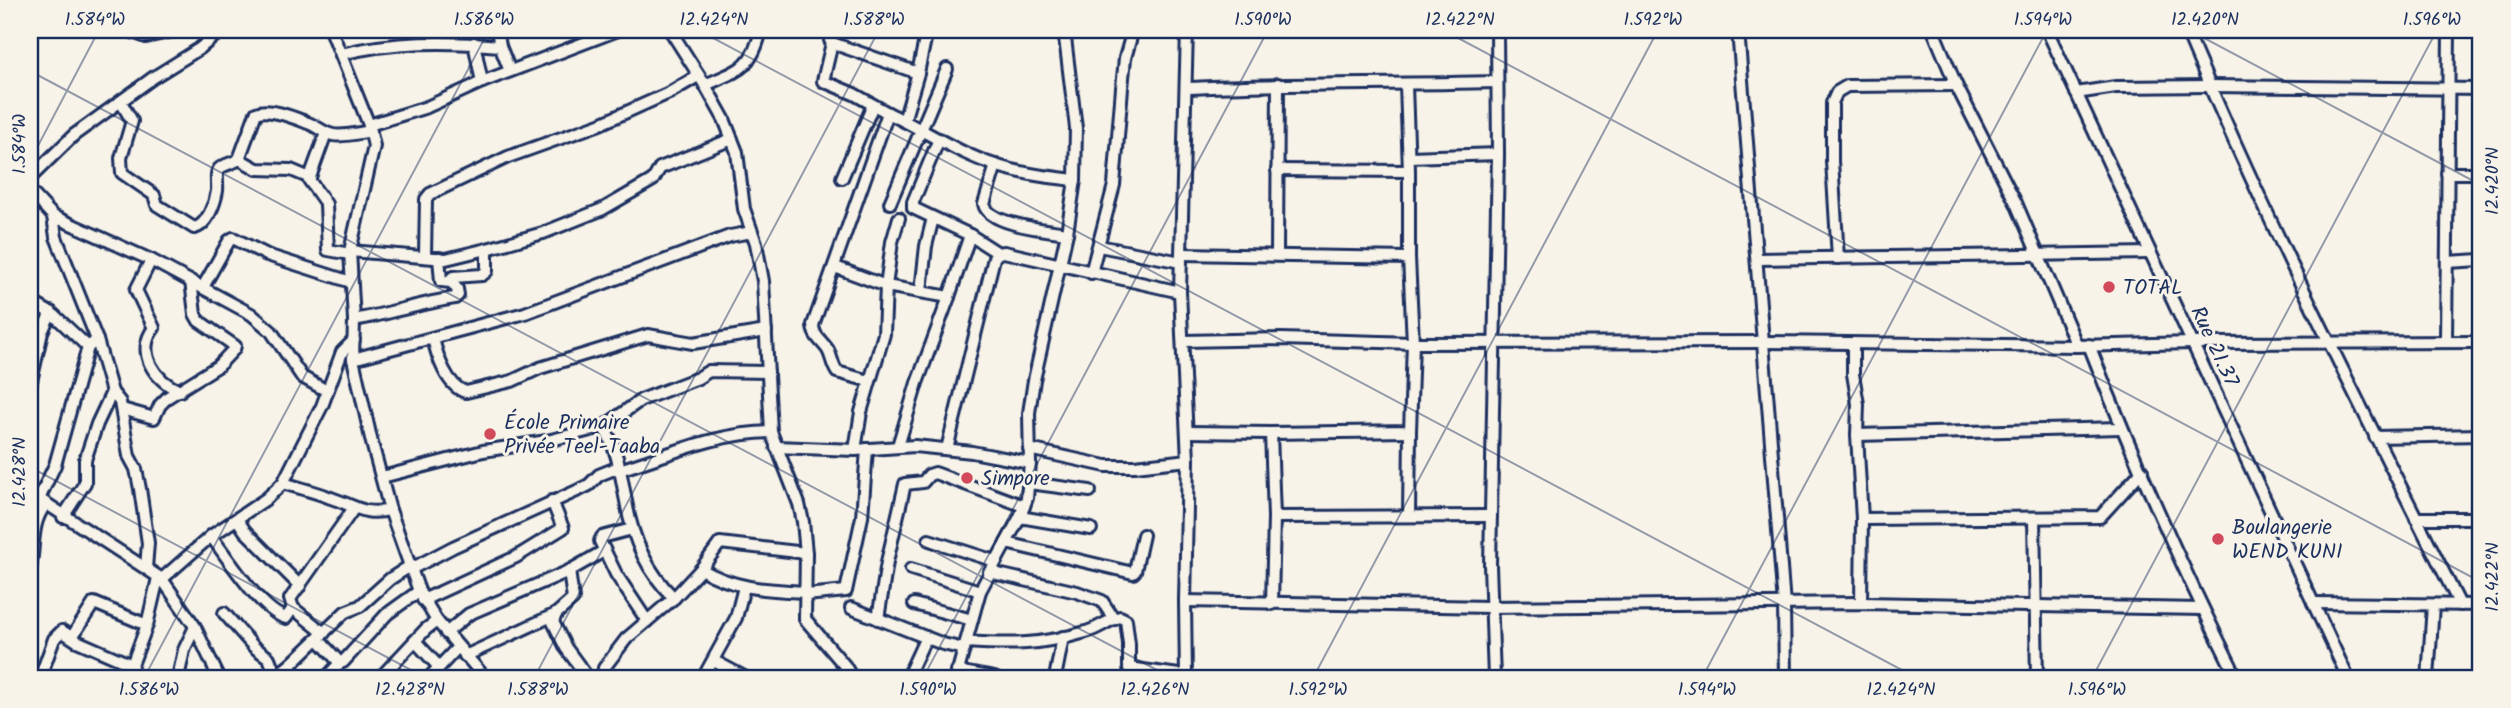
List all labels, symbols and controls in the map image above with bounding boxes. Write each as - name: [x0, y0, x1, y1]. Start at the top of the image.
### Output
- text: 1.584°W: [65, 6, 125, 35]
- text: 1.586°W: [454, 6, 514, 35]
- text: 12.424°N: [680, 6, 748, 35]
- text: 1.588°W: [843, 6, 905, 35]
- text: 1.590°W: [1234, 6, 1292, 35]
- text: 12.422°N: [1425, 6, 1495, 35]
- text: 1.592°W: [1623, 6, 1683, 35]
- text: 1.594°W: [2014, 6, 2072, 35]
- text: 12.420°N: [2171, 6, 2239, 35]
- text: 1.596°W: [2403, 6, 2461, 35]
- text: 1.584°W: [6, 114, 35, 174]
- text: 12.420°N: [2479, 147, 2508, 215]
- place label: TOTAL: [2123, 272, 2183, 305]
- marker: TOTAL: [2101, 279, 2117, 295]
- street label: Rue 21.37: [2181, 301, 2247, 394]
- place label: École Primaire Privée Teel-Taaba: [504, 407, 660, 464]
- marker: École Primaire Privée Teel-Taaba: [482, 426, 498, 442]
- text: 12.428°N: [6, 437, 35, 507]
- place label: Simpore: [981, 463, 1050, 496]
- marker: Simpore: [959, 470, 975, 486]
- place label: Boulangerie WEND KUNI: [2232, 512, 2343, 569]
- marker: Boulangerie WEND KUNI: [2210, 531, 2226, 547]
- text: 12.422°N: [2479, 542, 2508, 612]
- text: 1.586°W: [119, 676, 179, 705]
- text: 12.428°N: [375, 676, 445, 705]
- text: 1.588°W: [507, 676, 569, 705]
- text: 1.590°W: [899, 676, 957, 705]
- text: 12.426°N: [1120, 676, 1190, 705]
- text: 1.592°W: [1288, 676, 1348, 705]
- text: 1.594°W: [1678, 676, 1736, 705]
- text: 12.424°N: [1867, 676, 1935, 705]
- text: 1.596°W: [2068, 676, 2126, 705]

